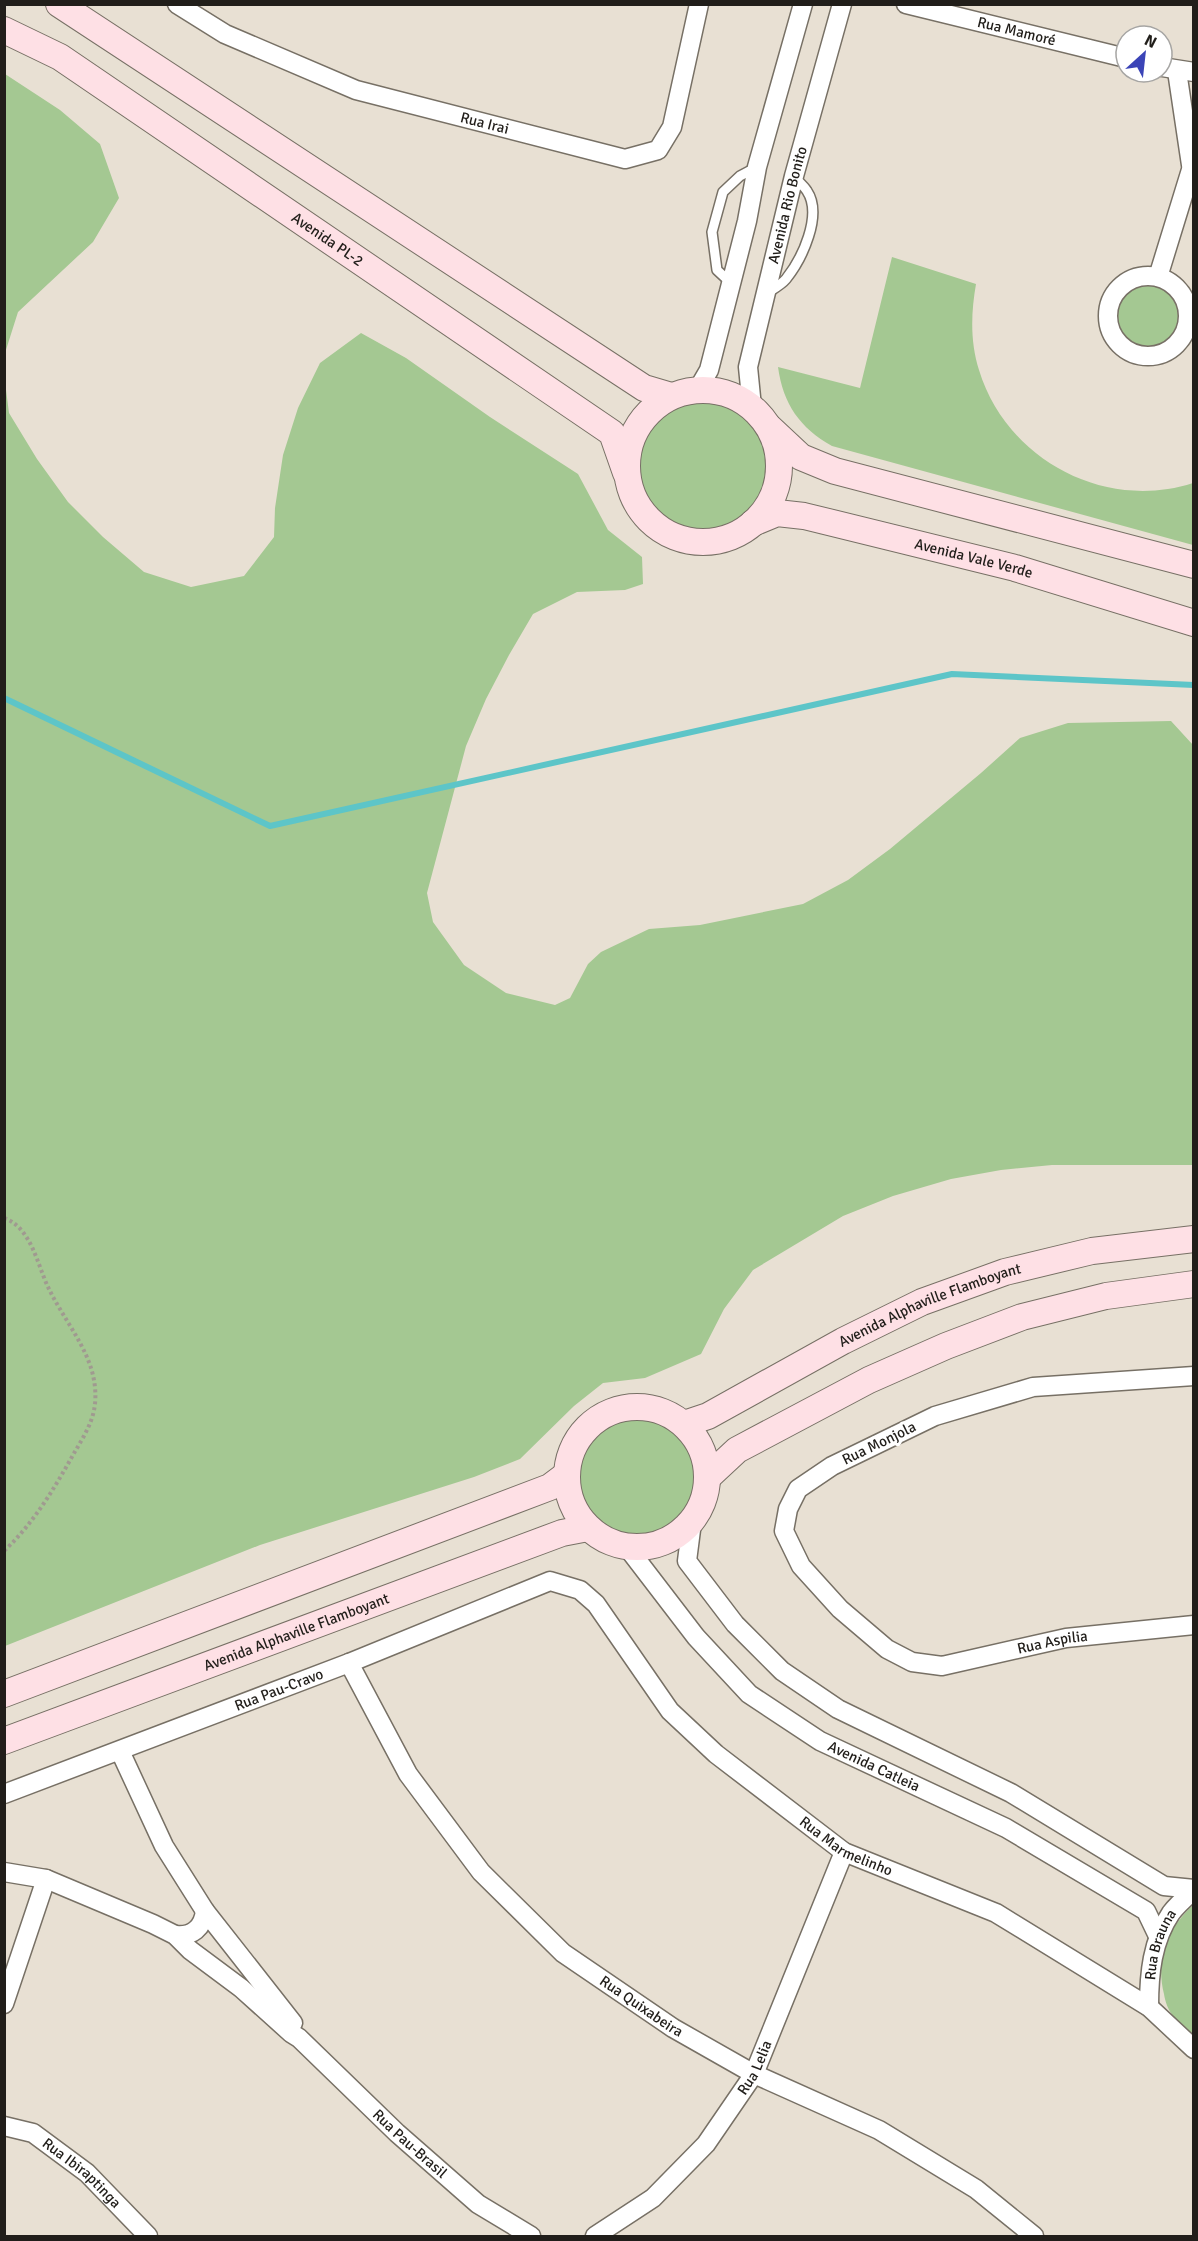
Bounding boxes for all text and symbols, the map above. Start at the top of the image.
street label: Rua Mamoré [976,13,1058,49]
north arrow [1114,24,1174,84]
text: N [1141,30,1160,53]
street label: Rua Irai [459,108,511,138]
street label: Avenida Rio Bonito [764,144,811,265]
street label: Avenida PL-2 [288,209,367,270]
street label: Avenida Vale Verde [913,535,1035,582]
street label: Avenida Alphaville Flamboyant [835,1259,1023,1351]
street label: Rua Monjola [839,1417,919,1469]
street label: Avenida Alphaville Flamboyant [201,1589,392,1675]
street label: Rua Aspilia [1015,1627,1089,1658]
street label: Rua Pau-Cravo [232,1665,326,1715]
street label: Avenida Catleia [825,1737,923,1795]
street label: Rua Marmelinho [796,1812,895,1880]
street label: Rua Brauna [1141,1906,1180,1981]
street label: Rua Quixabeira [596,1972,686,2041]
street label: Rua Lelia [733,2038,776,2098]
street label: Rua Pau-Brasil [369,2105,451,2182]
street label: Rua Ibiraptinga [39,2134,125,2212]

